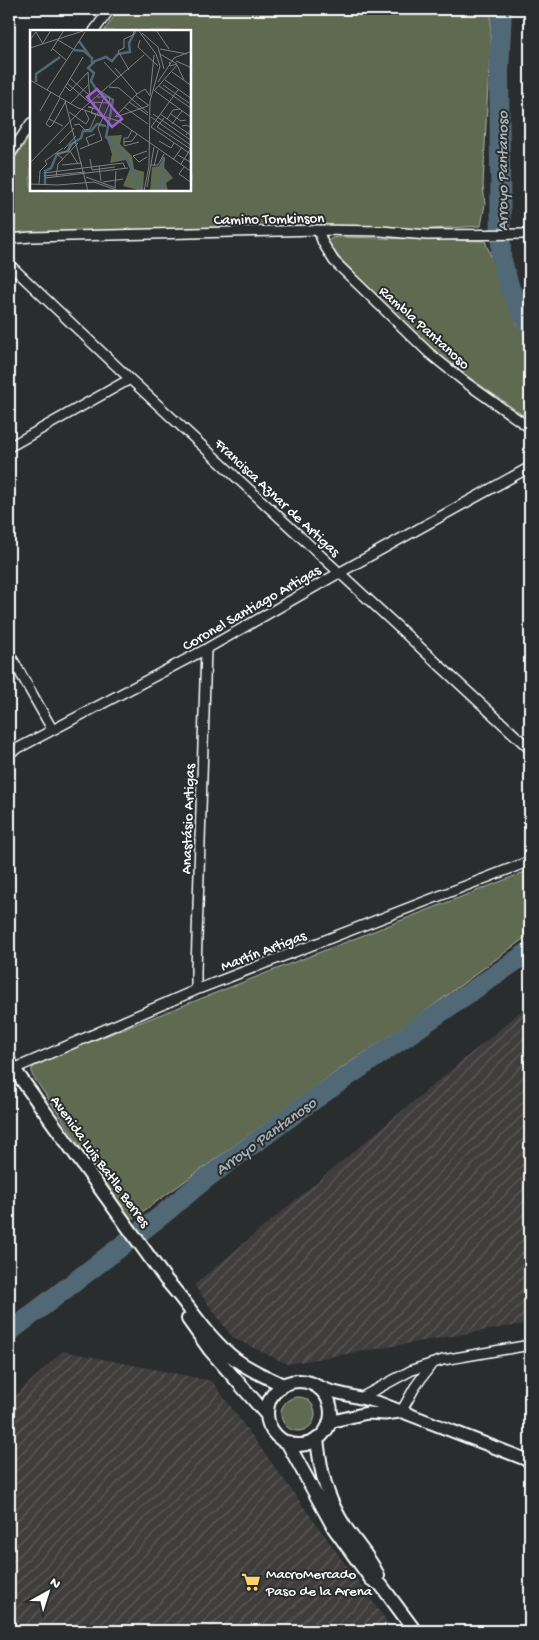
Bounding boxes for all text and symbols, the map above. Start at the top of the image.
inset map [30,30,191,191]
water label: Arroyo Pantanoso [495,110,514,231]
street label: Camino Tomkinson [214,210,324,230]
street label: Rambla Pantanoso [374,283,473,374]
street label: Francisca Aznar de Artigas [209,435,343,562]
street label: Coronel Santiago Artigas [180,562,325,656]
street label: Anastásio Artigas [178,763,200,875]
street label: Martín Artigas [218,927,309,976]
street label: Avenida Luis Batlle Berres [46,1093,153,1232]
water label: Arroyo Pantanoso [213,1095,322,1181]
place label: MacroMercado Paso de la Arena [265,1566,373,1601]
north arrow [22,1568,72,1618]
supermarket icon: MacroMercado Paso de la Arena [240,1571,262,1593]
text: N [46,1574,64,1593]

